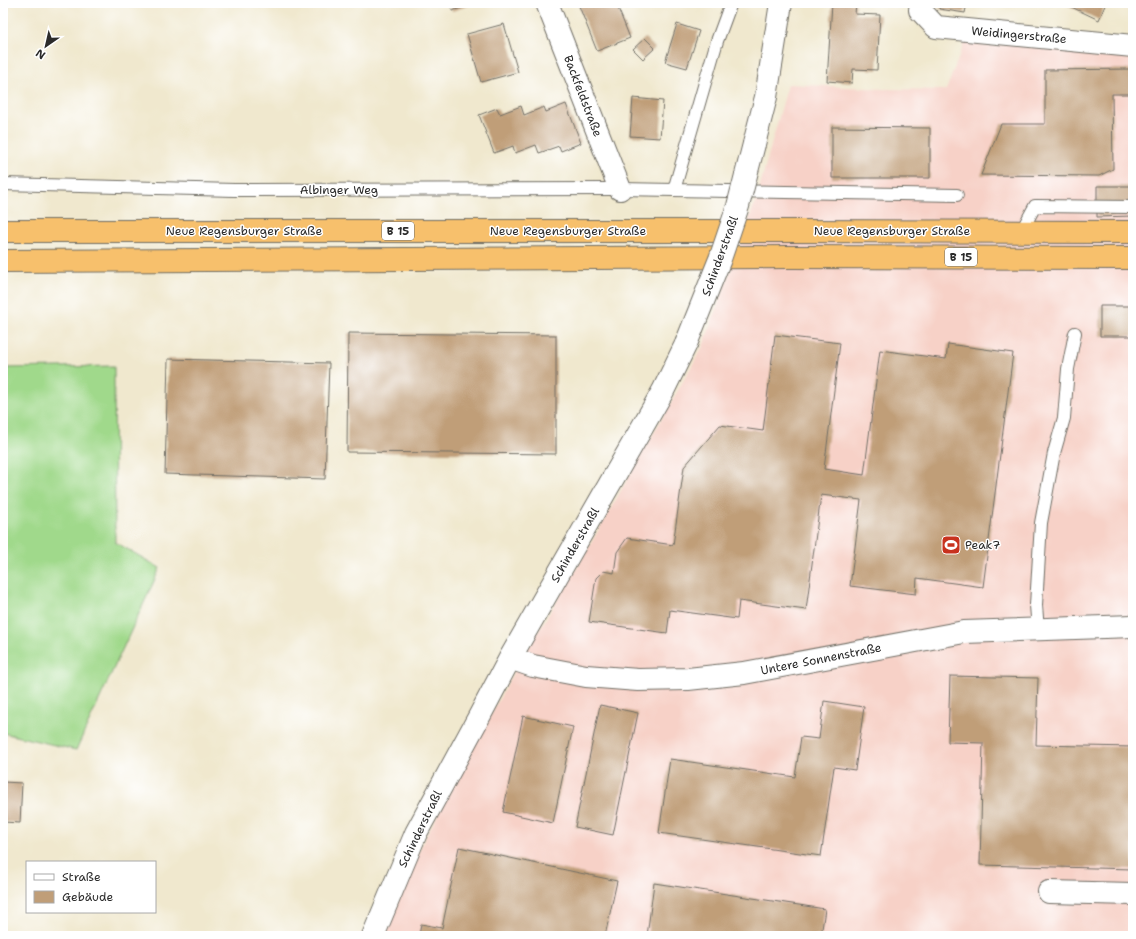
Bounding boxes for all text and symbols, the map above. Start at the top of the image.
street label: Weidingerstraße [971,23,1068,47]
north arrow [26,26,66,66]
text: N [33,45,48,63]
street label: Backfeldstraße [560,53,606,139]
street label: Albinger Weg [300,182,378,198]
street label: Schinderstraßl [698,213,742,298]
road number: B 15 [382,222,414,240]
street label: Neue Regensburger Straße [166,223,322,239]
street label: Neue Regensburger Straße [490,223,646,239]
street label: Neue Regensburger Straße [814,223,970,239]
road number: B 15 [945,248,977,266]
street label: Schinderstraßl [547,504,603,585]
sports icon: Peak7 [940,534,962,556]
place label: Peak7 [965,537,1000,553]
street label: Untere Sonnenstraße [759,639,883,679]
street label: Schinderstraßl [394,787,446,870]
legend [26,861,156,913]
text: Straße [62,869,101,885]
text: Gebäude [62,889,113,905]

